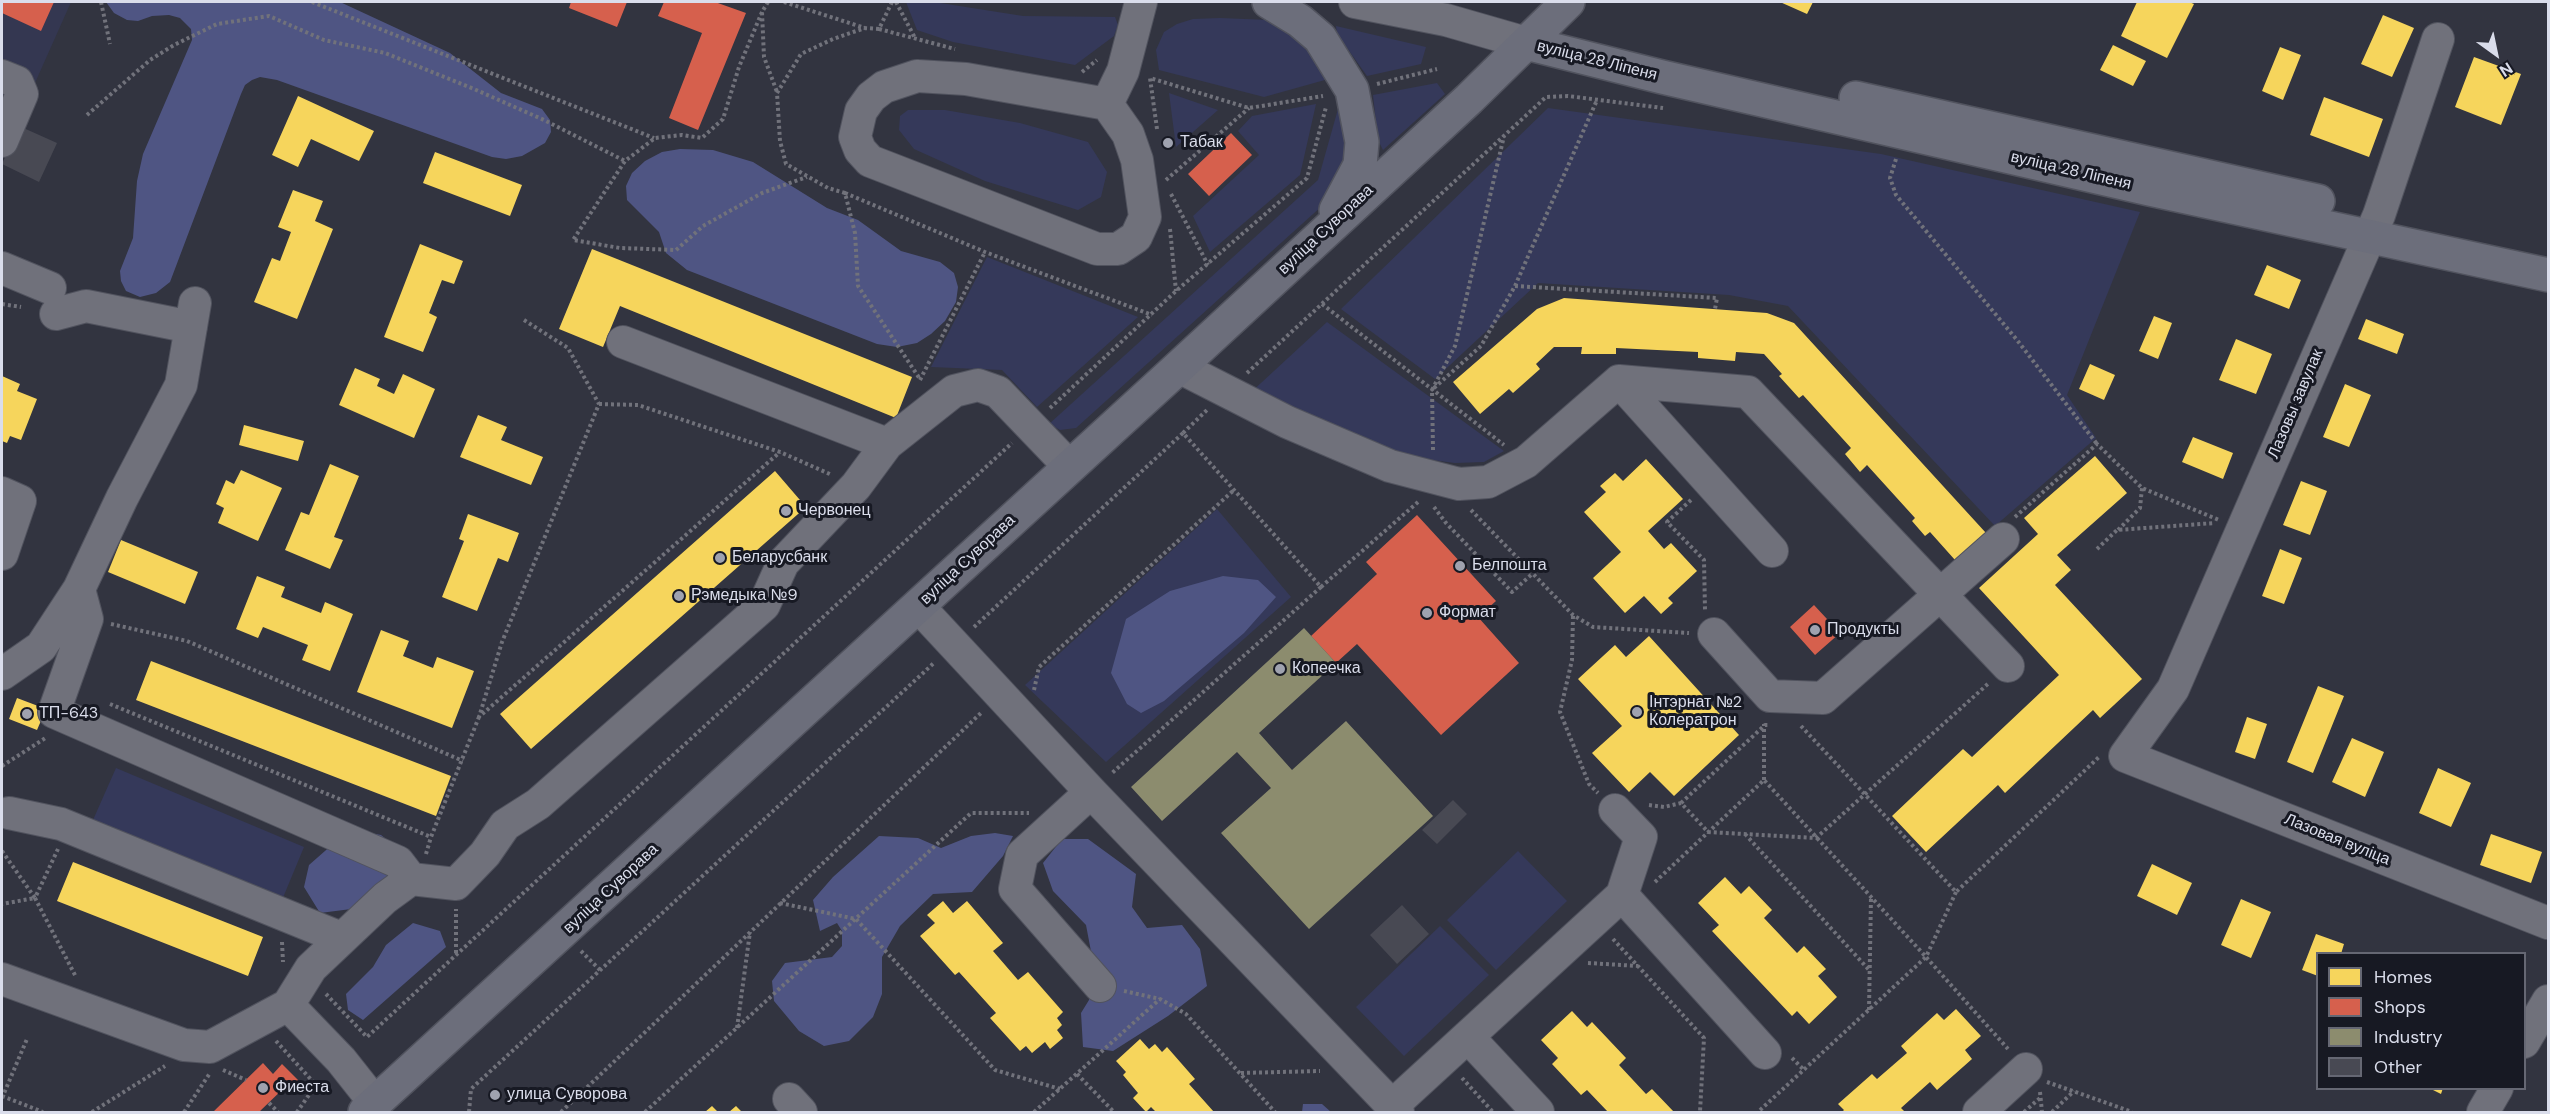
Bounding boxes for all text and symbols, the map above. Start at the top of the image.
north arrow [2466,24,2526,84]
street label: вуліца 28 Ліпеня [1535,37,1659,85]
text: N [2495,58,2517,81]
place label: Табак [1180,133,1223,153]
marker: Табак [1161,136,1175,150]
street label: вуліца 28 Ліпеня [2009,148,2133,194]
street label: вуліца Суворава [1275,181,1377,279]
street label: Лазовы завулак [2264,346,2328,462]
place label: Червонец [798,501,871,521]
marker: Червонец [779,504,793,518]
street label: вуліца Суворава [917,511,1019,609]
place label: Беларусбанк [732,548,827,568]
marker: Беларусбанк [713,551,727,565]
place label: Белпошта [1472,556,1547,576]
marker: Белпошта [1453,559,1467,573]
place label: Рэмедыка №9 [691,586,798,606]
marker: Рэмедыка №9 [672,589,686,603]
place label: Формат [1439,603,1496,623]
marker: Формат [1420,606,1434,620]
place label: Продукты [1827,620,1899,640]
marker: Продукты [1808,623,1822,637]
place label: Копеечка [1292,659,1361,679]
marker: Копеечка [1273,662,1287,676]
place label: Інтэрнат №2 Колератрон [1649,693,1742,731]
place label: ТП-643 [39,704,98,724]
marker: Інтэрнат №2 Колератрон [1630,705,1644,719]
marker: ТП-643 [20,707,34,721]
street label: Лазовая вуліца [2281,810,2393,870]
street label: вуліца Суворава [560,840,662,938]
legend [2316,952,2526,1090]
text: Homes [2374,965,2432,989]
text: Shops [2374,995,2426,1019]
text: Industry [2374,1025,2443,1049]
text: Other [2374,1055,2422,1079]
place label: Фиеста [275,1078,329,1098]
marker: Фиеста [256,1081,270,1095]
place label: улица Суворова [507,1085,627,1105]
marker: улица Суворова [488,1088,502,1102]

